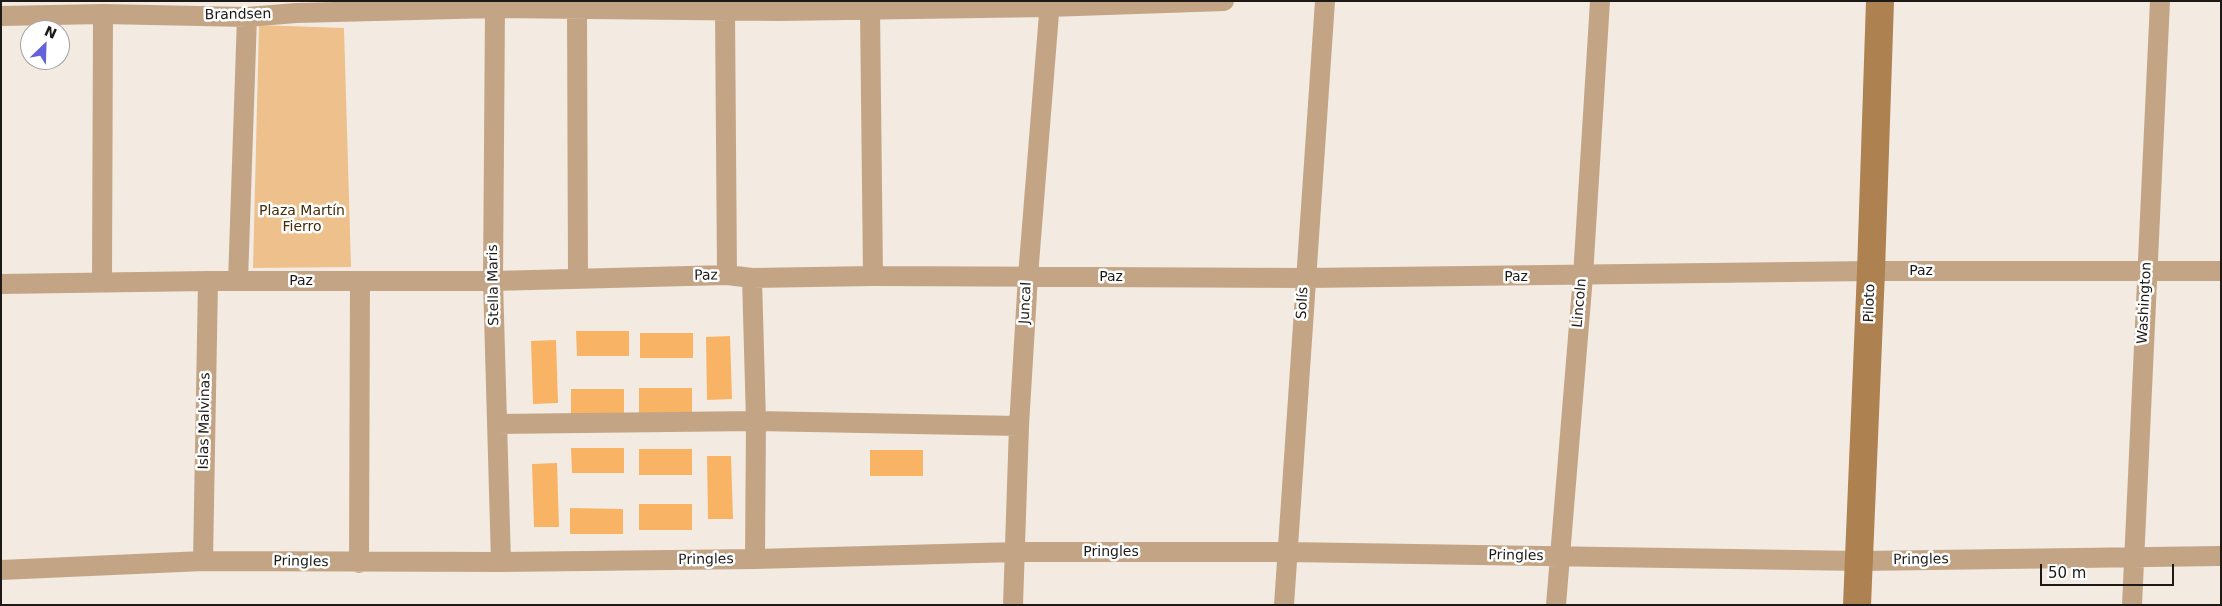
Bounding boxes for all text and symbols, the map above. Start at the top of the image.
street label: Brandsen [205,6,271,24]
north arrow [20,20,70,70]
text: N [42,23,59,42]
park label: Plaza Martín Fierro [259,203,345,236]
street label: Stella Maris [485,244,503,326]
street label: Washington [2134,261,2156,345]
street label: Paz [1909,263,1933,279]
street label: Paz [694,267,718,285]
street label: Paz [1099,269,1123,285]
street label: Paz [1504,269,1528,285]
street label: Paz [289,273,313,289]
street label: Lincoln [1569,278,1591,328]
street label: Juncal [1017,282,1035,324]
street label: Piloto [1861,283,1879,323]
street label: Solís [1294,286,1312,320]
street label: Islas Malvinas [196,372,214,470]
street label: Pringles [1083,544,1139,560]
street label: Pringles [1488,547,1544,565]
street label: Pringles [678,551,734,569]
street label: Pringles [1893,551,1949,569]
street label: Pringles [273,553,329,571]
scale bar [2042,554,2176,586]
text: 50 m [2048,564,2086,582]

